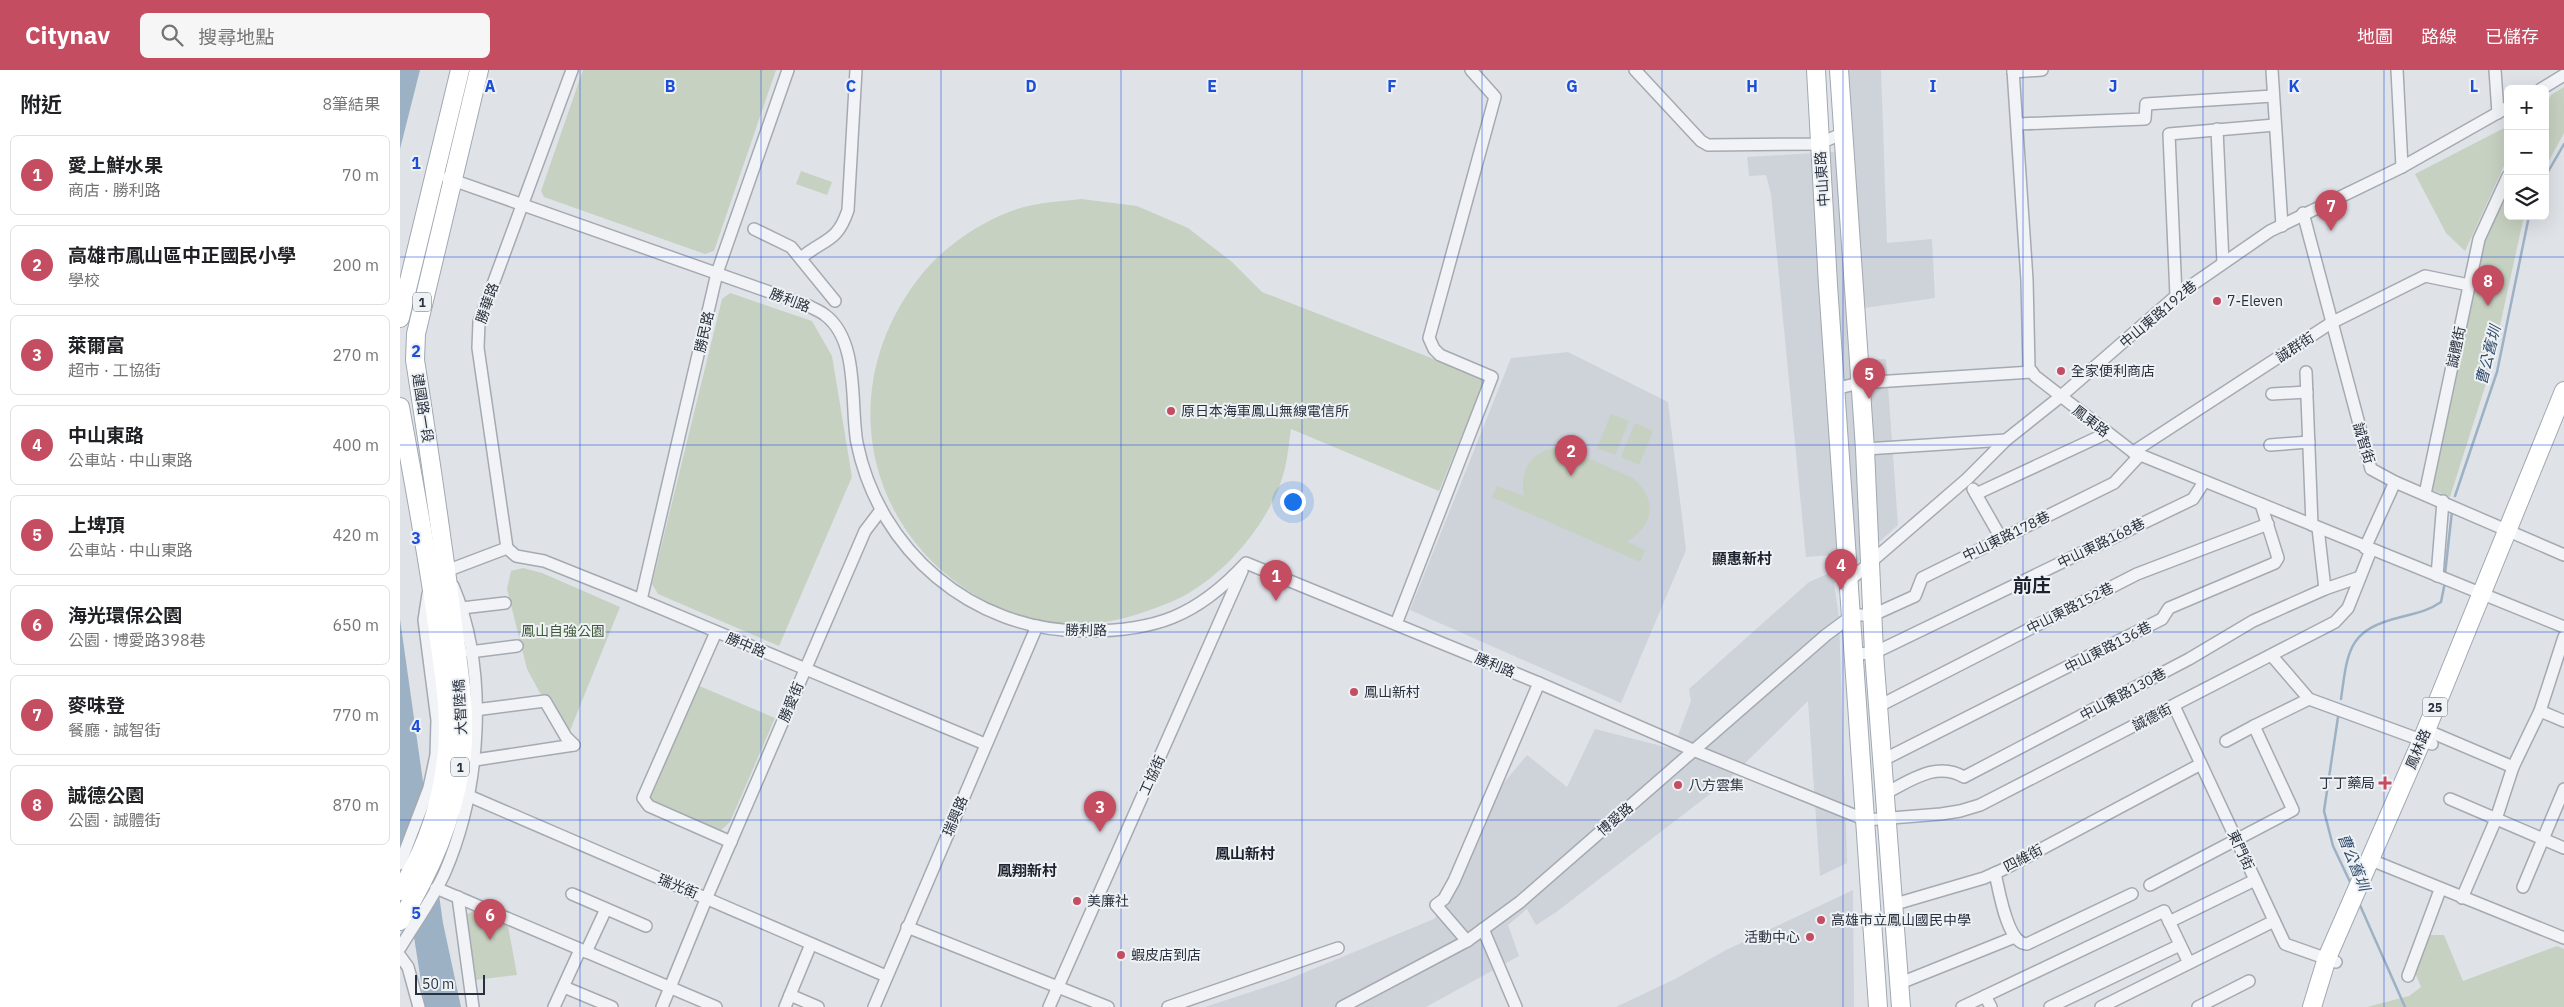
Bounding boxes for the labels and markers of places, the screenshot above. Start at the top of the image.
pin: 7 [2315,190,2347,231]
pin: 8 [2472,265,2504,306]
place label: 7-Eleven [2227,292,2283,310]
marker: 7-Eleven [2211,295,2223,307]
pin: 5 [1853,358,1885,399]
place label: 全家便利商店 [2071,362,2155,380]
marker: 全家便利商店 [2055,365,2067,377]
place label: 原日本海軍鳳山無線電信所 [1181,402,1349,420]
marker: 原日本海軍鳳山無線電信所 [1165,405,1177,417]
pin: 2 [1555,435,1587,476]
pin: 4 [1825,549,1857,590]
pin: 1 [1260,560,1292,601]
place label: 鳳山新村 [1364,683,1420,701]
marker: 鳳山新村 [1348,686,1360,698]
place label: 丁丁藥局 [2319,774,2375,792]
place label: 八方雲集 [1688,776,1744,794]
marker: 丁丁藥局 [2379,777,2391,789]
marker: 八方雲集 [1672,779,1684,791]
pin: 3 [1084,791,1116,832]
place label: 美廉社 [1087,892,1129,910]
marker: 美廉社 [1071,895,1083,907]
pin: 6 [474,899,506,940]
place label: 高雄市立鳳山國民中學 [1831,911,1971,929]
marker: 高雄市立鳳山國民中學 [1815,914,1827,926]
place label: 活動中心 [1744,928,1800,946]
marker: 活動中心 [1804,931,1816,943]
place label: 蝦皮店到店 [1131,946,1201,964]
marker: 蝦皮店到店 [1115,949,1127,961]

